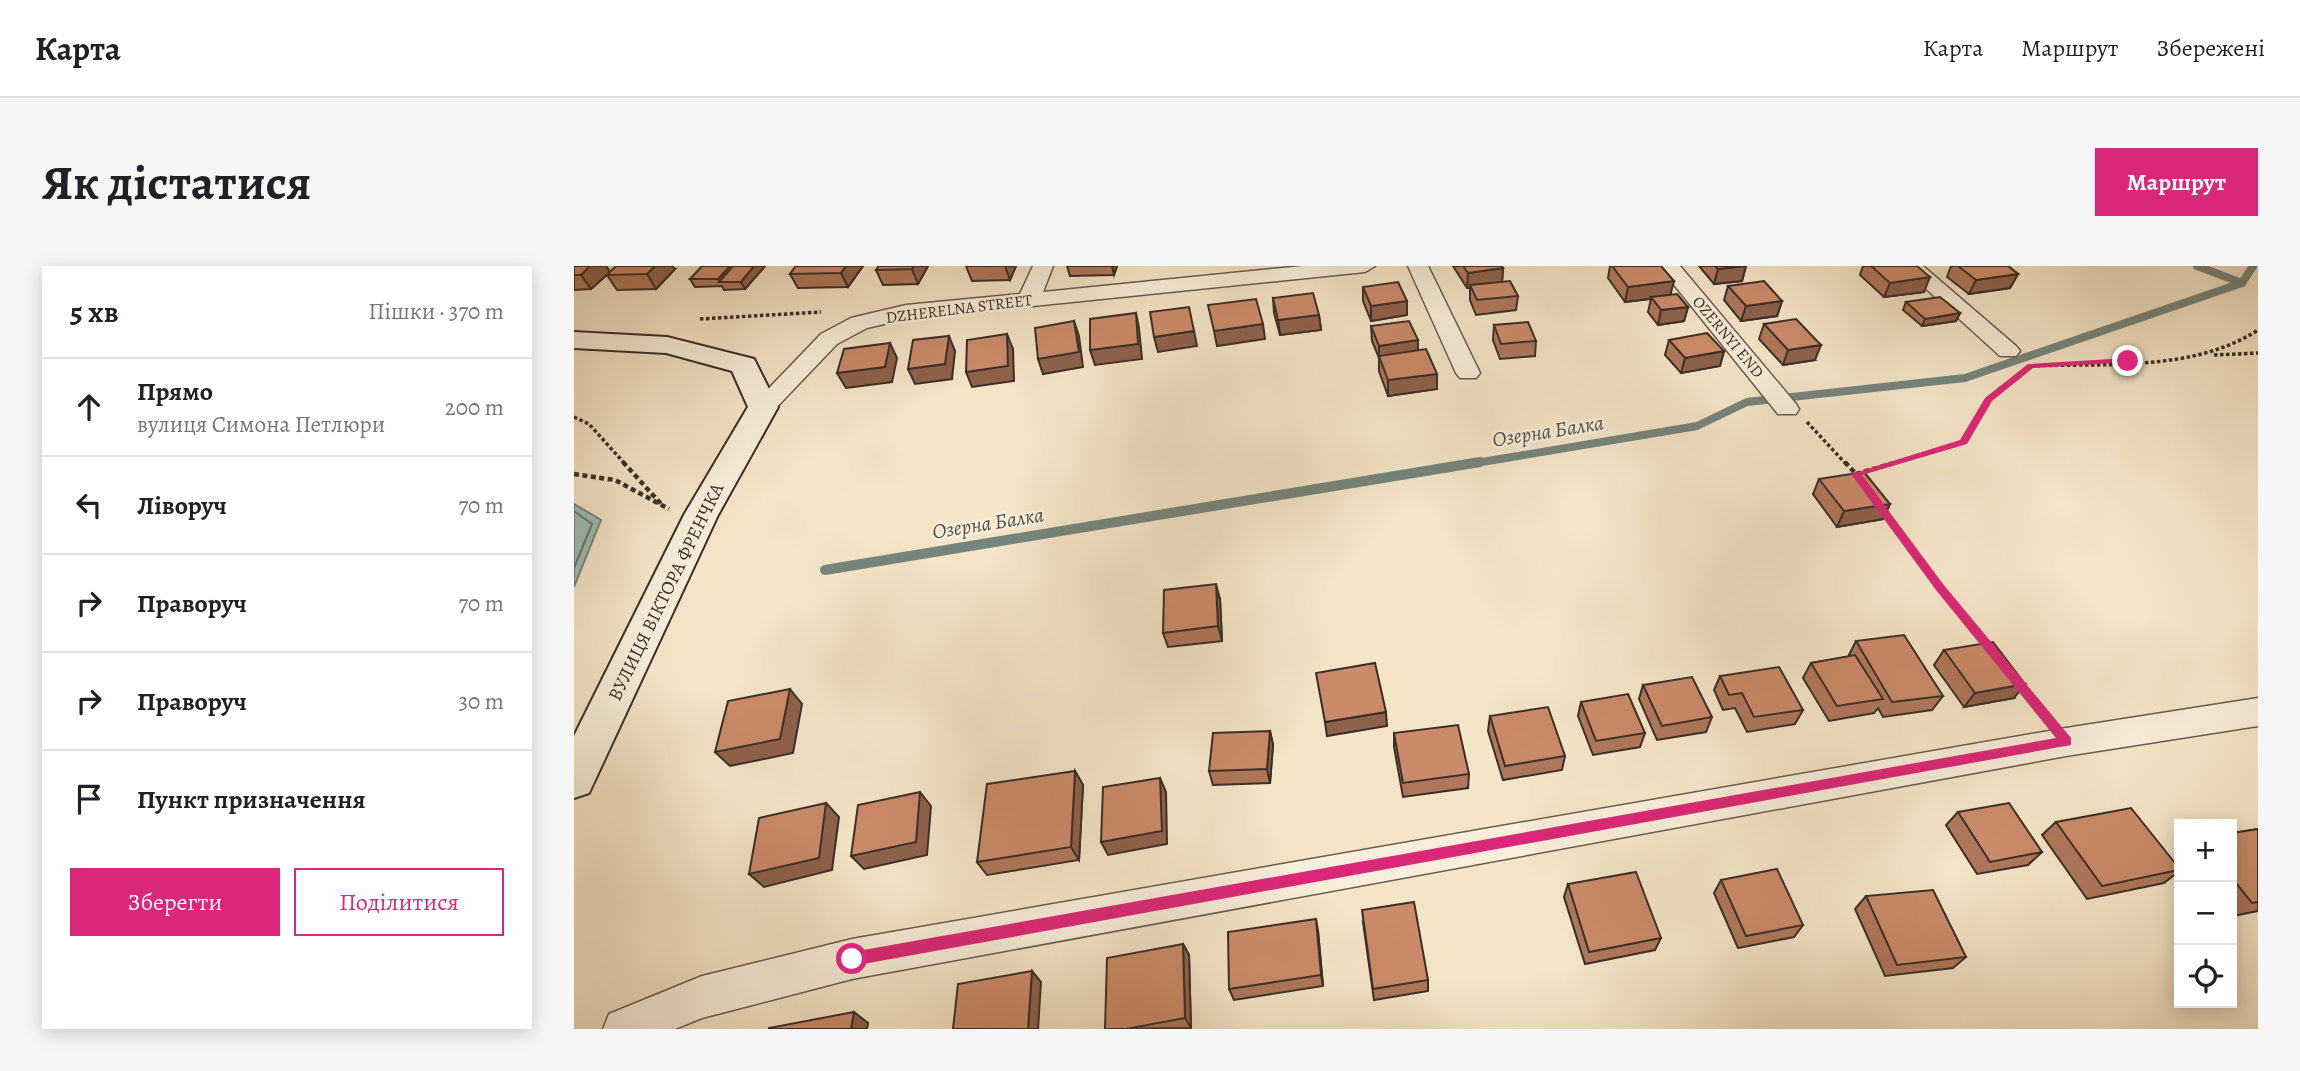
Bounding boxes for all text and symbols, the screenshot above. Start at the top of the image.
text: Карта [35,26,121,71]
text: Карта [1923,32,1983,64]
text: Маршрут [2021,32,2118,64]
text: Збережені [2156,32,2265,64]
button: Маршрут [2095,148,2258,216]
text: Як дістатися [42,149,311,216]
street label: DZHERELNA STREET [885,289,1034,329]
street label: OZERNYI END [1687,291,1769,383]
text: 5 хв [70,292,119,332]
text: Пішки · 370 m [368,296,504,327]
route end [2112,345,2143,376]
text: Прямо [137,374,213,409]
icon: ahead [70,388,108,426]
text: 200 m [445,392,504,423]
water label: Озерна Балка [1490,408,1606,454]
text: вулиця Симона Петлюри [137,409,385,440]
street label: ВУЛИЦЯ ВІКТОРА ФРЕНЧКА [602,478,731,705]
icon: left [70,486,108,524]
text: Ліворуч [137,488,227,523]
text: 70 m [458,490,504,521]
water label: Озерна Балка [930,500,1046,546]
icon: right [70,584,108,622]
text: Праворуч [137,586,247,621]
text: 70 m [458,588,504,619]
icon: right [70,682,108,720]
text: Праворуч [137,684,247,719]
text: 30 m [458,686,504,717]
icon: arrive [70,780,108,818]
text: Пункт призначення [137,782,366,817]
map controls [2174,819,2237,1008]
button: + [2174,819,2237,882]
button: Зберегти [70,868,280,936]
button: Поділитися [294,868,504,936]
button: − [2174,882,2237,945]
route start [836,943,867,974]
button: locate [2174,945,2237,1008]

